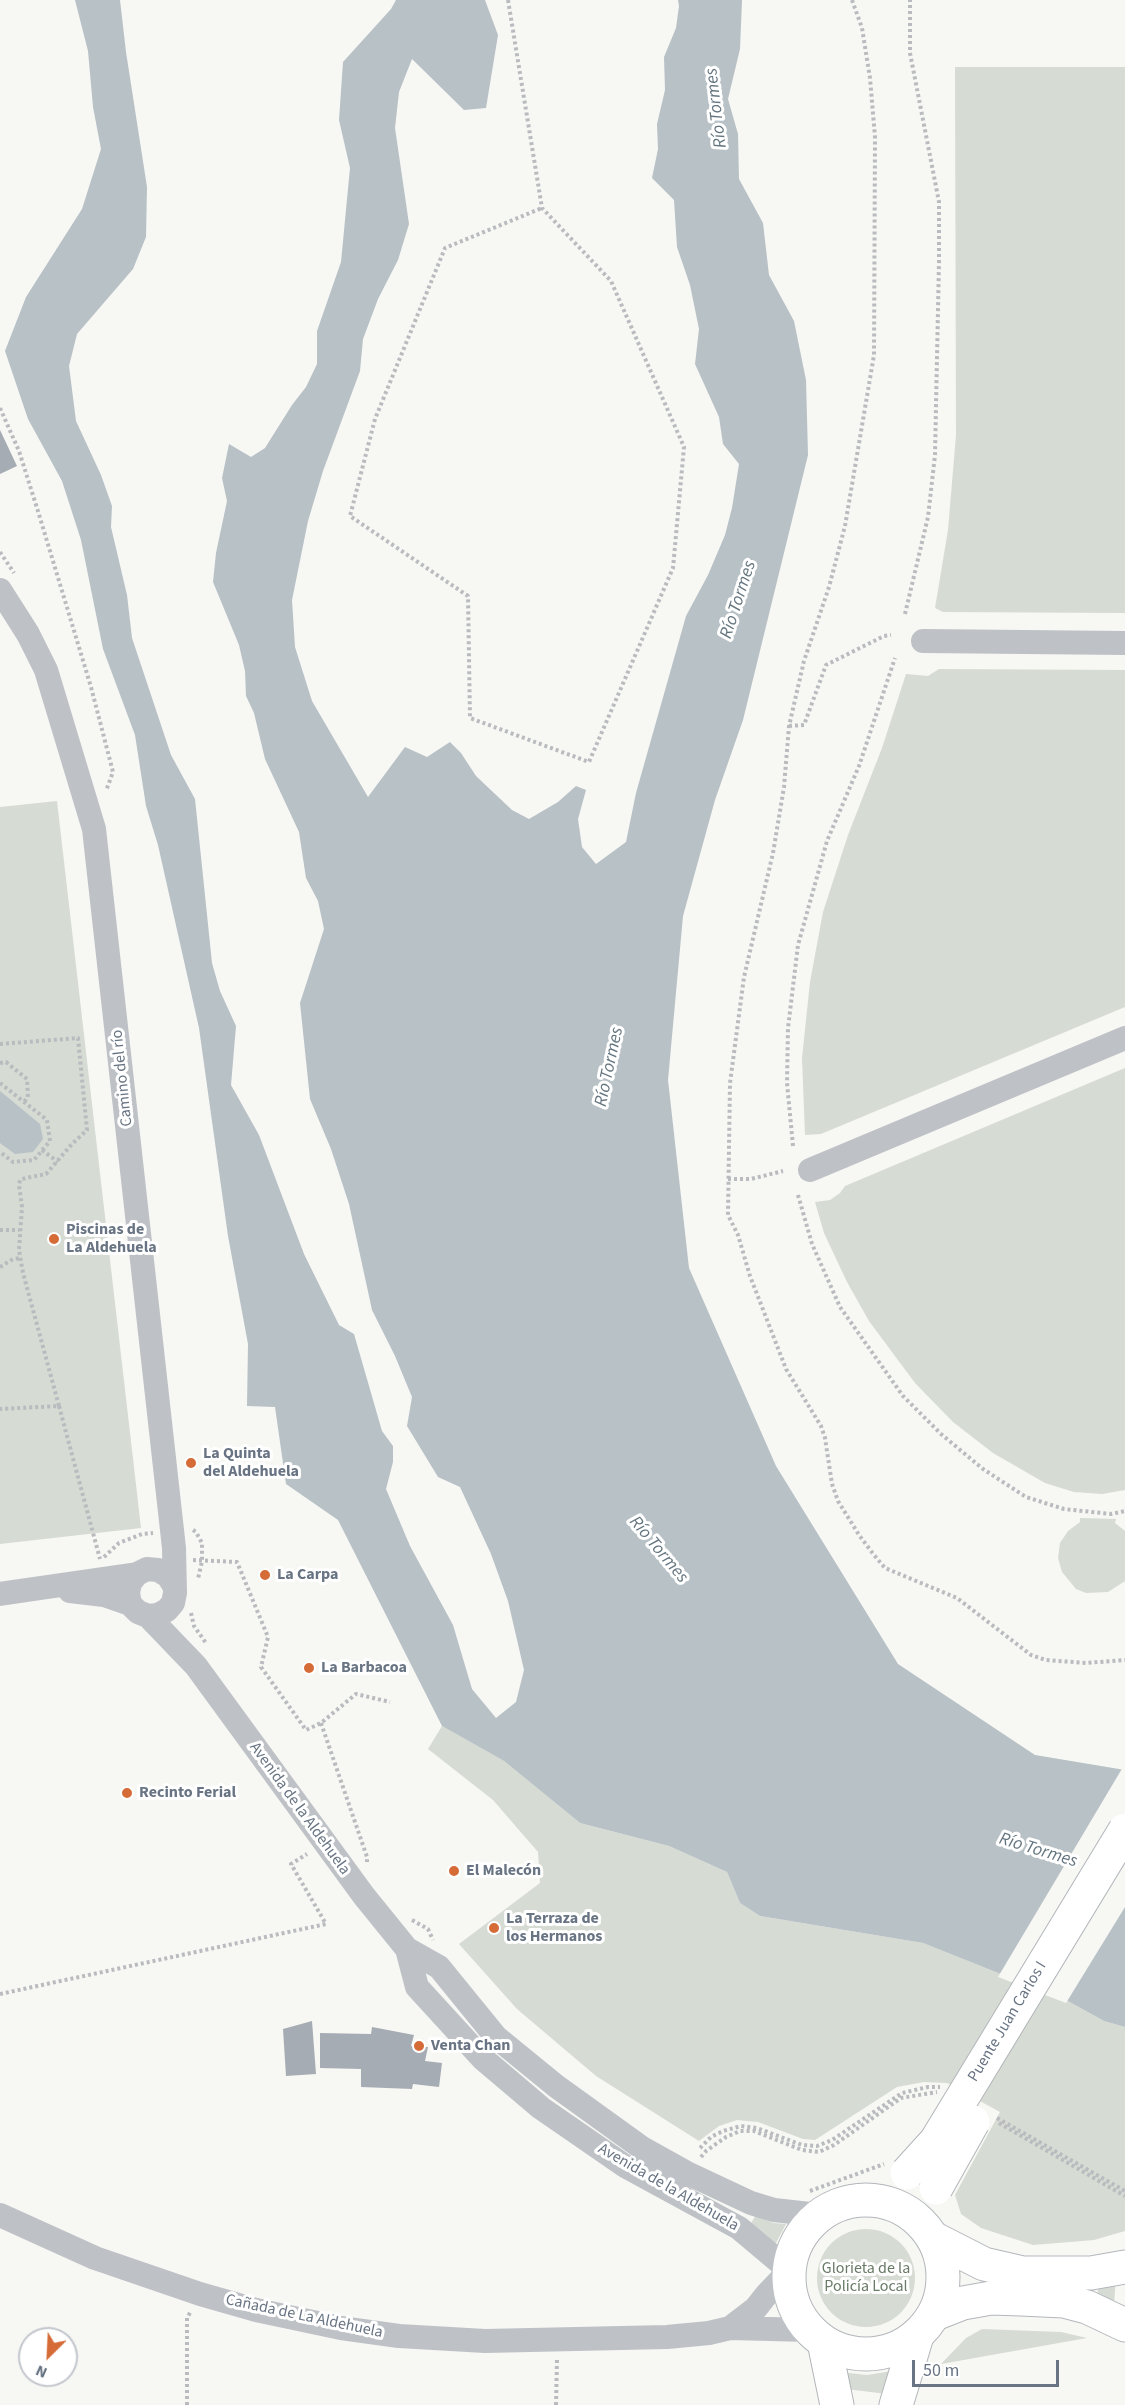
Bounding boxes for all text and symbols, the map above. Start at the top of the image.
water label: Río Tormes [701,67,733,149]
water label: Río Tormes [716,558,762,642]
water label: Río Tormes [591,1025,629,1109]
street label: Camino del río [108,1029,138,1127]
place label: Piscinas de La Aldehuela [66,1220,157,1258]
marker: Piscinas de La Aldehuela [47,1232,61,1246]
place label: La Quinta del Aldehuela [203,1444,299,1482]
marker: La Quinta del Aldehuela [184,1456,198,1470]
water label: Río Tormes [624,1512,692,1588]
place label: La Carpa [277,1565,338,1585]
marker: La Carpa [258,1568,272,1582]
place label: La Barbacoa [321,1658,407,1678]
marker: La Barbacoa [302,1661,316,1675]
street label: Avenida de la Aldehuela [244,1739,354,1879]
place label: Recinto Ferial [139,1783,236,1803]
marker: Recinto Ferial [120,1786,134,1800]
water label: Río Tormes [996,1829,1080,1873]
place label: El Malecón [466,1861,541,1881]
marker: El Malecón [447,1864,461,1878]
place label: La Terraza de los Hermanos [506,1909,602,1947]
marker: La Terraza de los Hermanos [487,1921,501,1935]
street label: Puente Juan Carlos I [965,1958,1051,2086]
place label: Venta Chan [431,2036,511,2056]
marker: Venta Chan [412,2039,426,2053]
street label: Avenida de la Aldehuela [594,2140,742,2236]
park label: Glorieta de la Policía Local [822,2259,910,2297]
street label: Cañada de La Aldehuela [224,2291,384,2343]
north arrow [18,2327,78,2387]
scale bar [915,2348,1062,2386]
text: 50 m [923,2358,959,2383]
text: N [32,2359,51,2384]

